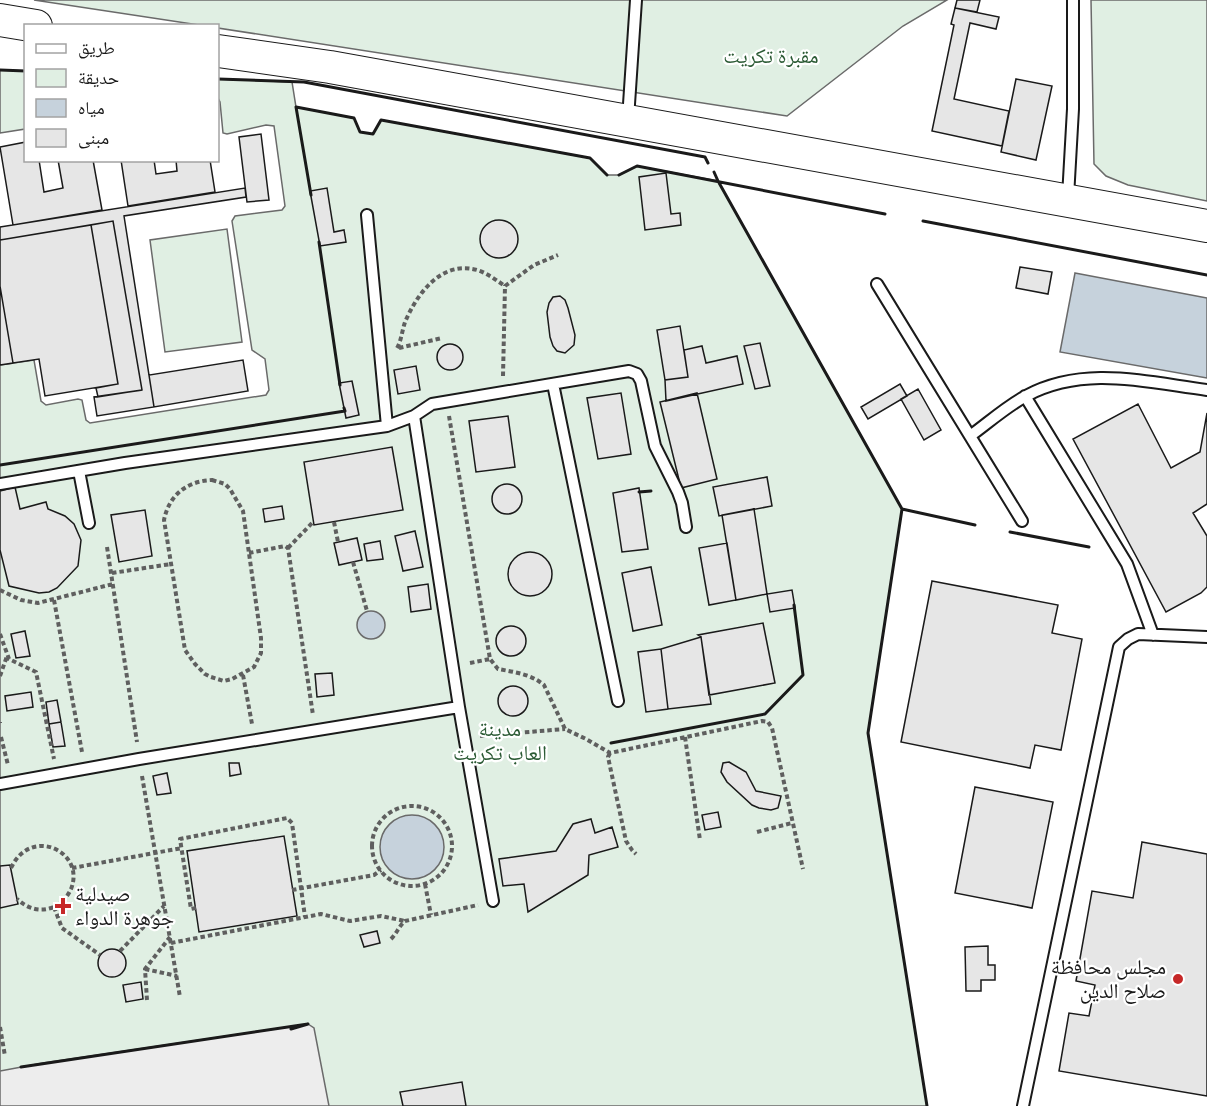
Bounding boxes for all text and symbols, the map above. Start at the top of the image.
legend [24,24,219,162]
text: طريق [78,37,115,59]
park label: مقبرة تكريت [723,43,819,68]
text: حديقة [78,67,119,89]
text: مياه [78,97,105,119]
text: مبنى [78,127,109,149]
park label: مدينة العاب تكريت [453,716,547,765]
place label: صيدلية جوهرة الدواء [75,881,174,930]
marker: صيدلية جوهرة الدواء [56,899,70,913]
place label: مجلس محافظة صلاح الدين [1051,954,1166,1004]
marker: مجلس محافظة صلاح الدين [1171,972,1185,986]

